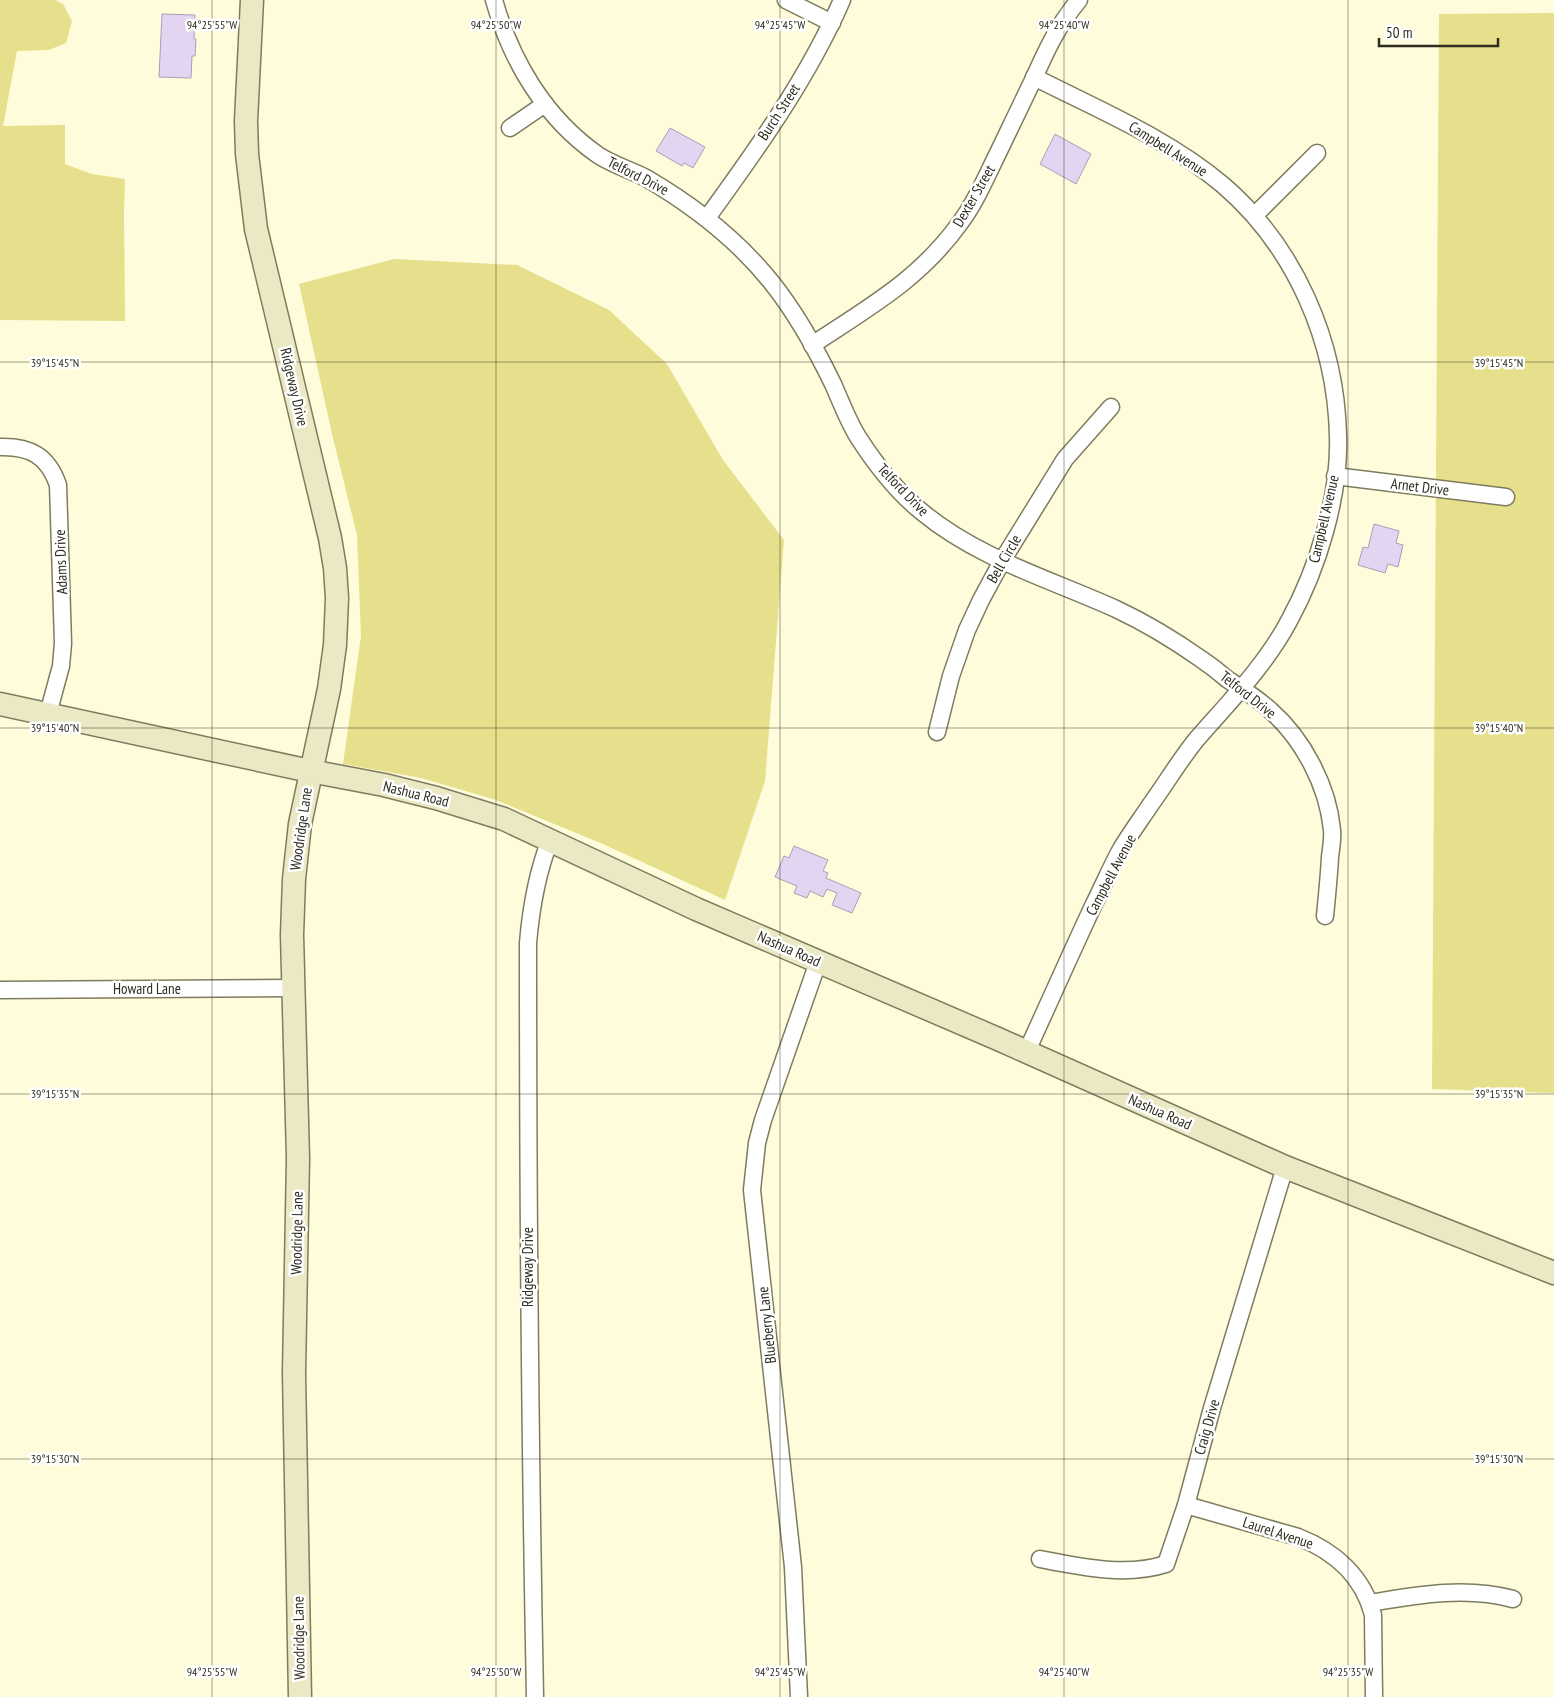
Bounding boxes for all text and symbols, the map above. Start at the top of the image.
scale bar [1379,15,1498,47]
text: 94°25'55"W [187,17,237,32]
text: 94°25'50"W [471,17,521,32]
text: 94°25'45"W [755,17,805,32]
text: 94°25'40"W [1039,17,1089,32]
text: 50 m [1386,23,1412,42]
street label: Burch Street [753,80,804,144]
street label: Campbell Avenue [1125,117,1211,180]
street label: Telford Drive [604,152,672,199]
street label: Dexter Street [948,161,999,230]
street label: Ridgeway Drive [276,346,313,428]
text: 39°15'45"N [31,355,79,370]
text: 39°15'45"N [1475,355,1523,370]
street label: Telford Drive [874,459,933,520]
street label: Campbell Avenue [1304,473,1343,565]
street label: Arnet Drive [1390,474,1450,500]
street label: Adams Drive [50,529,71,595]
street label: Bell Circle [982,531,1025,586]
street label: Telford Drive [1216,667,1280,722]
text: 39°15'40"N [31,720,79,735]
text: 39°15'40"N [1475,720,1523,735]
street label: Nashua Road [381,776,451,811]
street label: Woodridge Lane [285,786,316,872]
street label: Campbell Avenue [1081,831,1140,919]
street label: Nashua Road [755,926,824,971]
street label: Howard Lane [113,979,181,998]
text: 39°15'35"N [31,1086,79,1101]
text: 39°15'35"N [1475,1086,1523,1101]
street label: Nashua Road [1126,1089,1195,1134]
street label: Woodridge Lane [286,1191,307,1275]
street label: Ridgeway Drive [518,1227,537,1307]
street label: Blueberry Lane [753,1286,780,1365]
street label: Craig Drive [1190,1397,1224,1457]
text: 39°15'30"N [31,1451,79,1466]
text: 39°15'30"N [1475,1451,1523,1466]
street label: Laurel Avenue [1240,1512,1316,1553]
street label: Woodridge Lane [288,1596,309,1680]
text: 94°25'55"W [187,1664,237,1679]
text: 94°25'50"W [471,1664,521,1679]
text: 94°25'45"W [755,1664,805,1679]
text: 94°25'40"W [1039,1664,1089,1679]
text: 94°25'35"W [1323,1664,1373,1679]

